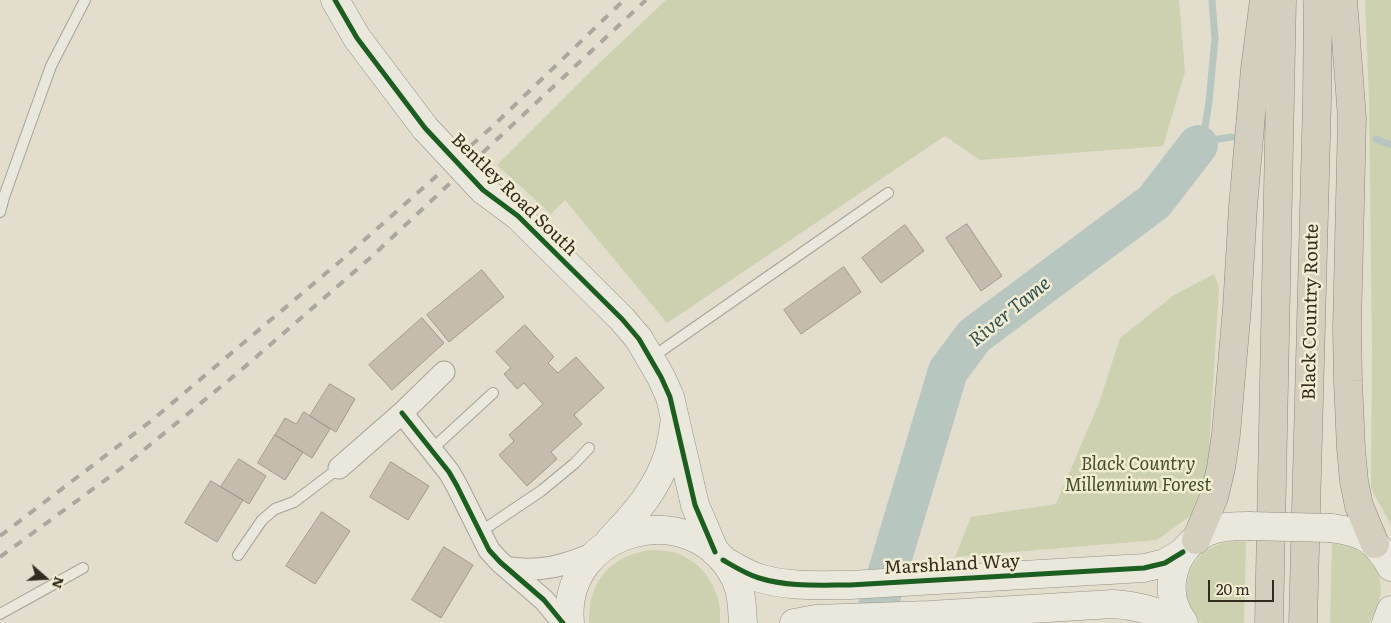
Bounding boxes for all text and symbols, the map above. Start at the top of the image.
street label: Bentley Road South [446,129,582,261]
street label: Black Country Route [1299,224,1323,400]
water label: River Tame [965,272,1055,352]
park label: Black Country Millennium Forest [1064,454,1212,496]
street label: Marshland Way [883,551,1021,579]
north arrow [20,553,70,603]
scale bar [1211,570,1277,602]
text: N [48,574,71,592]
text: 20 m [1216,577,1250,600]

